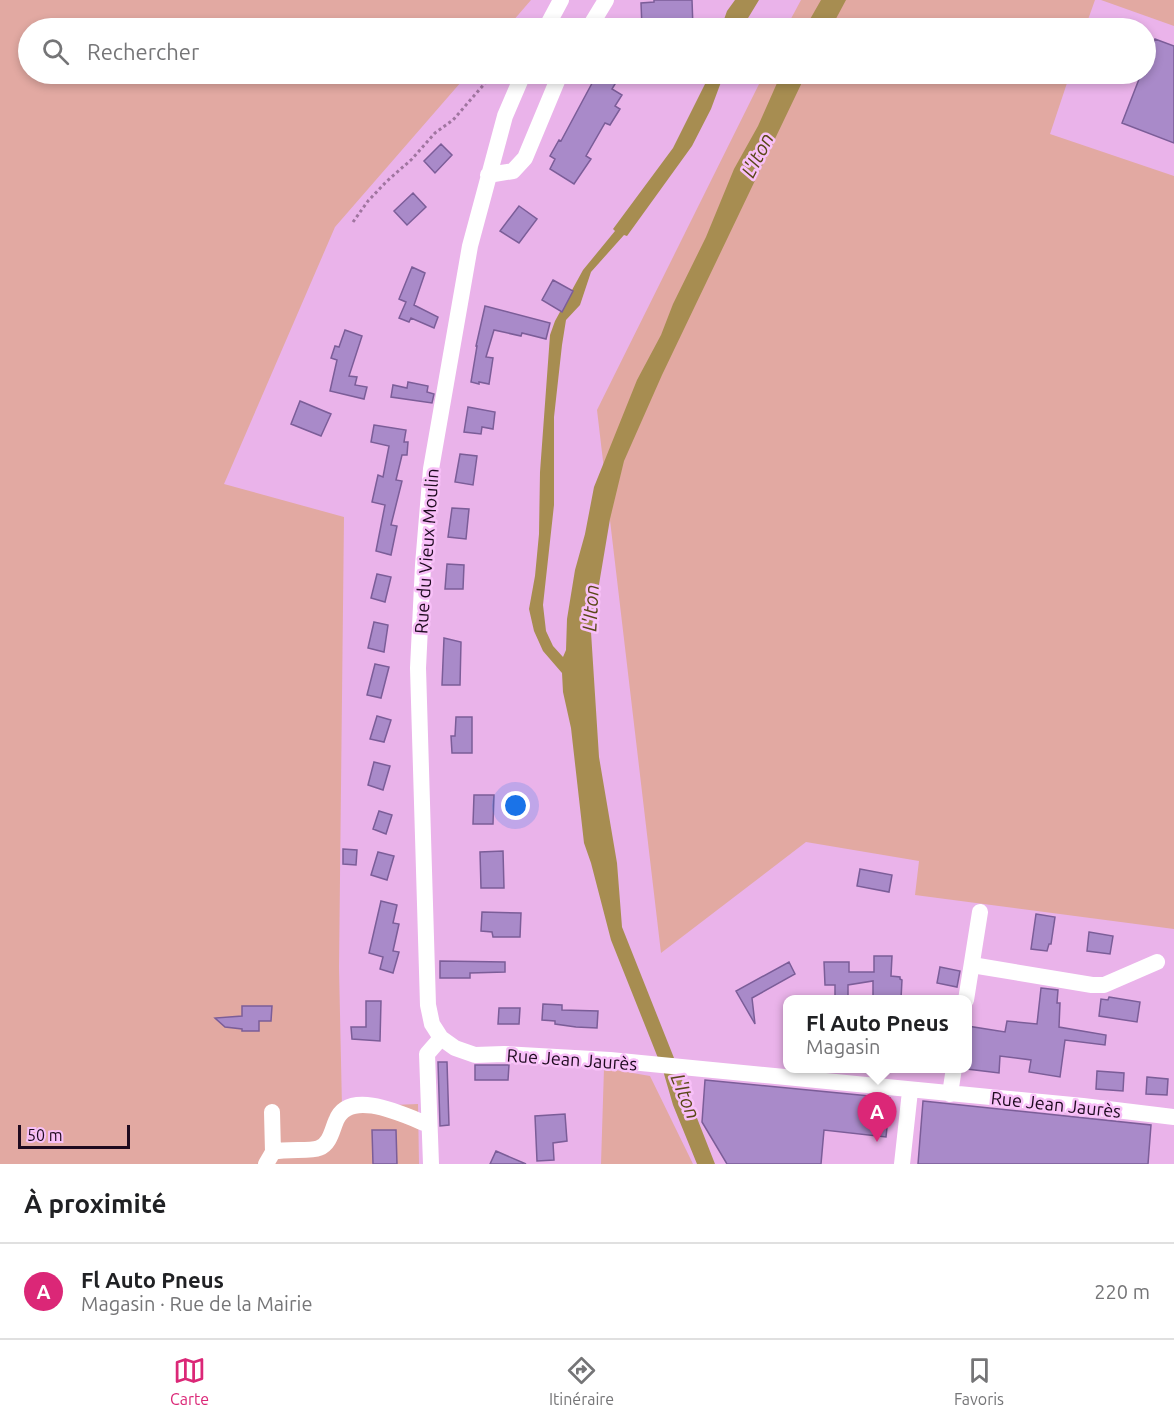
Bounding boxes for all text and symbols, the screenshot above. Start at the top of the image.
search box [18,18,1156,84]
icon: search [39,35,72,68]
text: Rechercher [87,39,199,64]
water label: L'Iton [736,129,778,181]
street label: Rue du Vieux Moulin [410,467,442,635]
water label: L'Iton [577,584,603,632]
your location [501,791,530,820]
popup [783,995,972,1073]
text: Fl Auto Pneus [806,1010,949,1035]
text: Magasin [806,1035,880,1058]
street label: Rue Jean Jaurès [506,1044,638,1074]
water label: L'Iton [667,1070,705,1122]
street label: Rue Jean Jaurès [990,1087,1122,1121]
pin: A [858,1092,896,1142]
scale bar [18,1122,130,1150]
text: 50 m [27,1126,63,1144]
text: À proximité [24,1189,166,1218]
text: Fl Auto Pneus [81,1267,224,1292]
text: A [36,1280,51,1303]
text: 220 m [1094,1280,1150,1303]
text: Magasin · Rue de la Mairie [81,1292,312,1315]
tab: Carte [170,1354,209,1408]
tab: Itinéraire [549,1354,614,1408]
tab: Favoris [954,1354,1004,1408]

